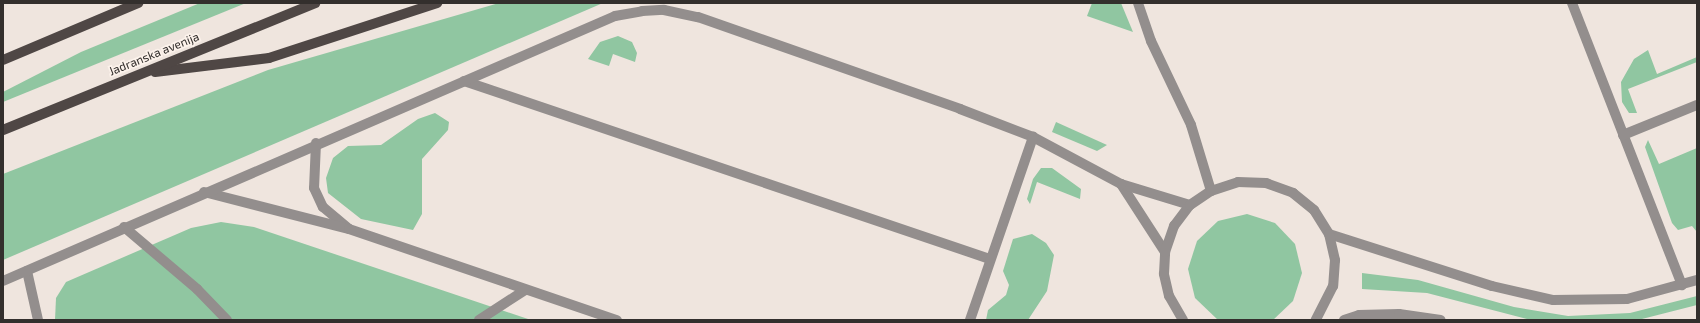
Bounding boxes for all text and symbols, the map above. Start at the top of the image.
street label: Jadranska avenija [107,29,201,79]

